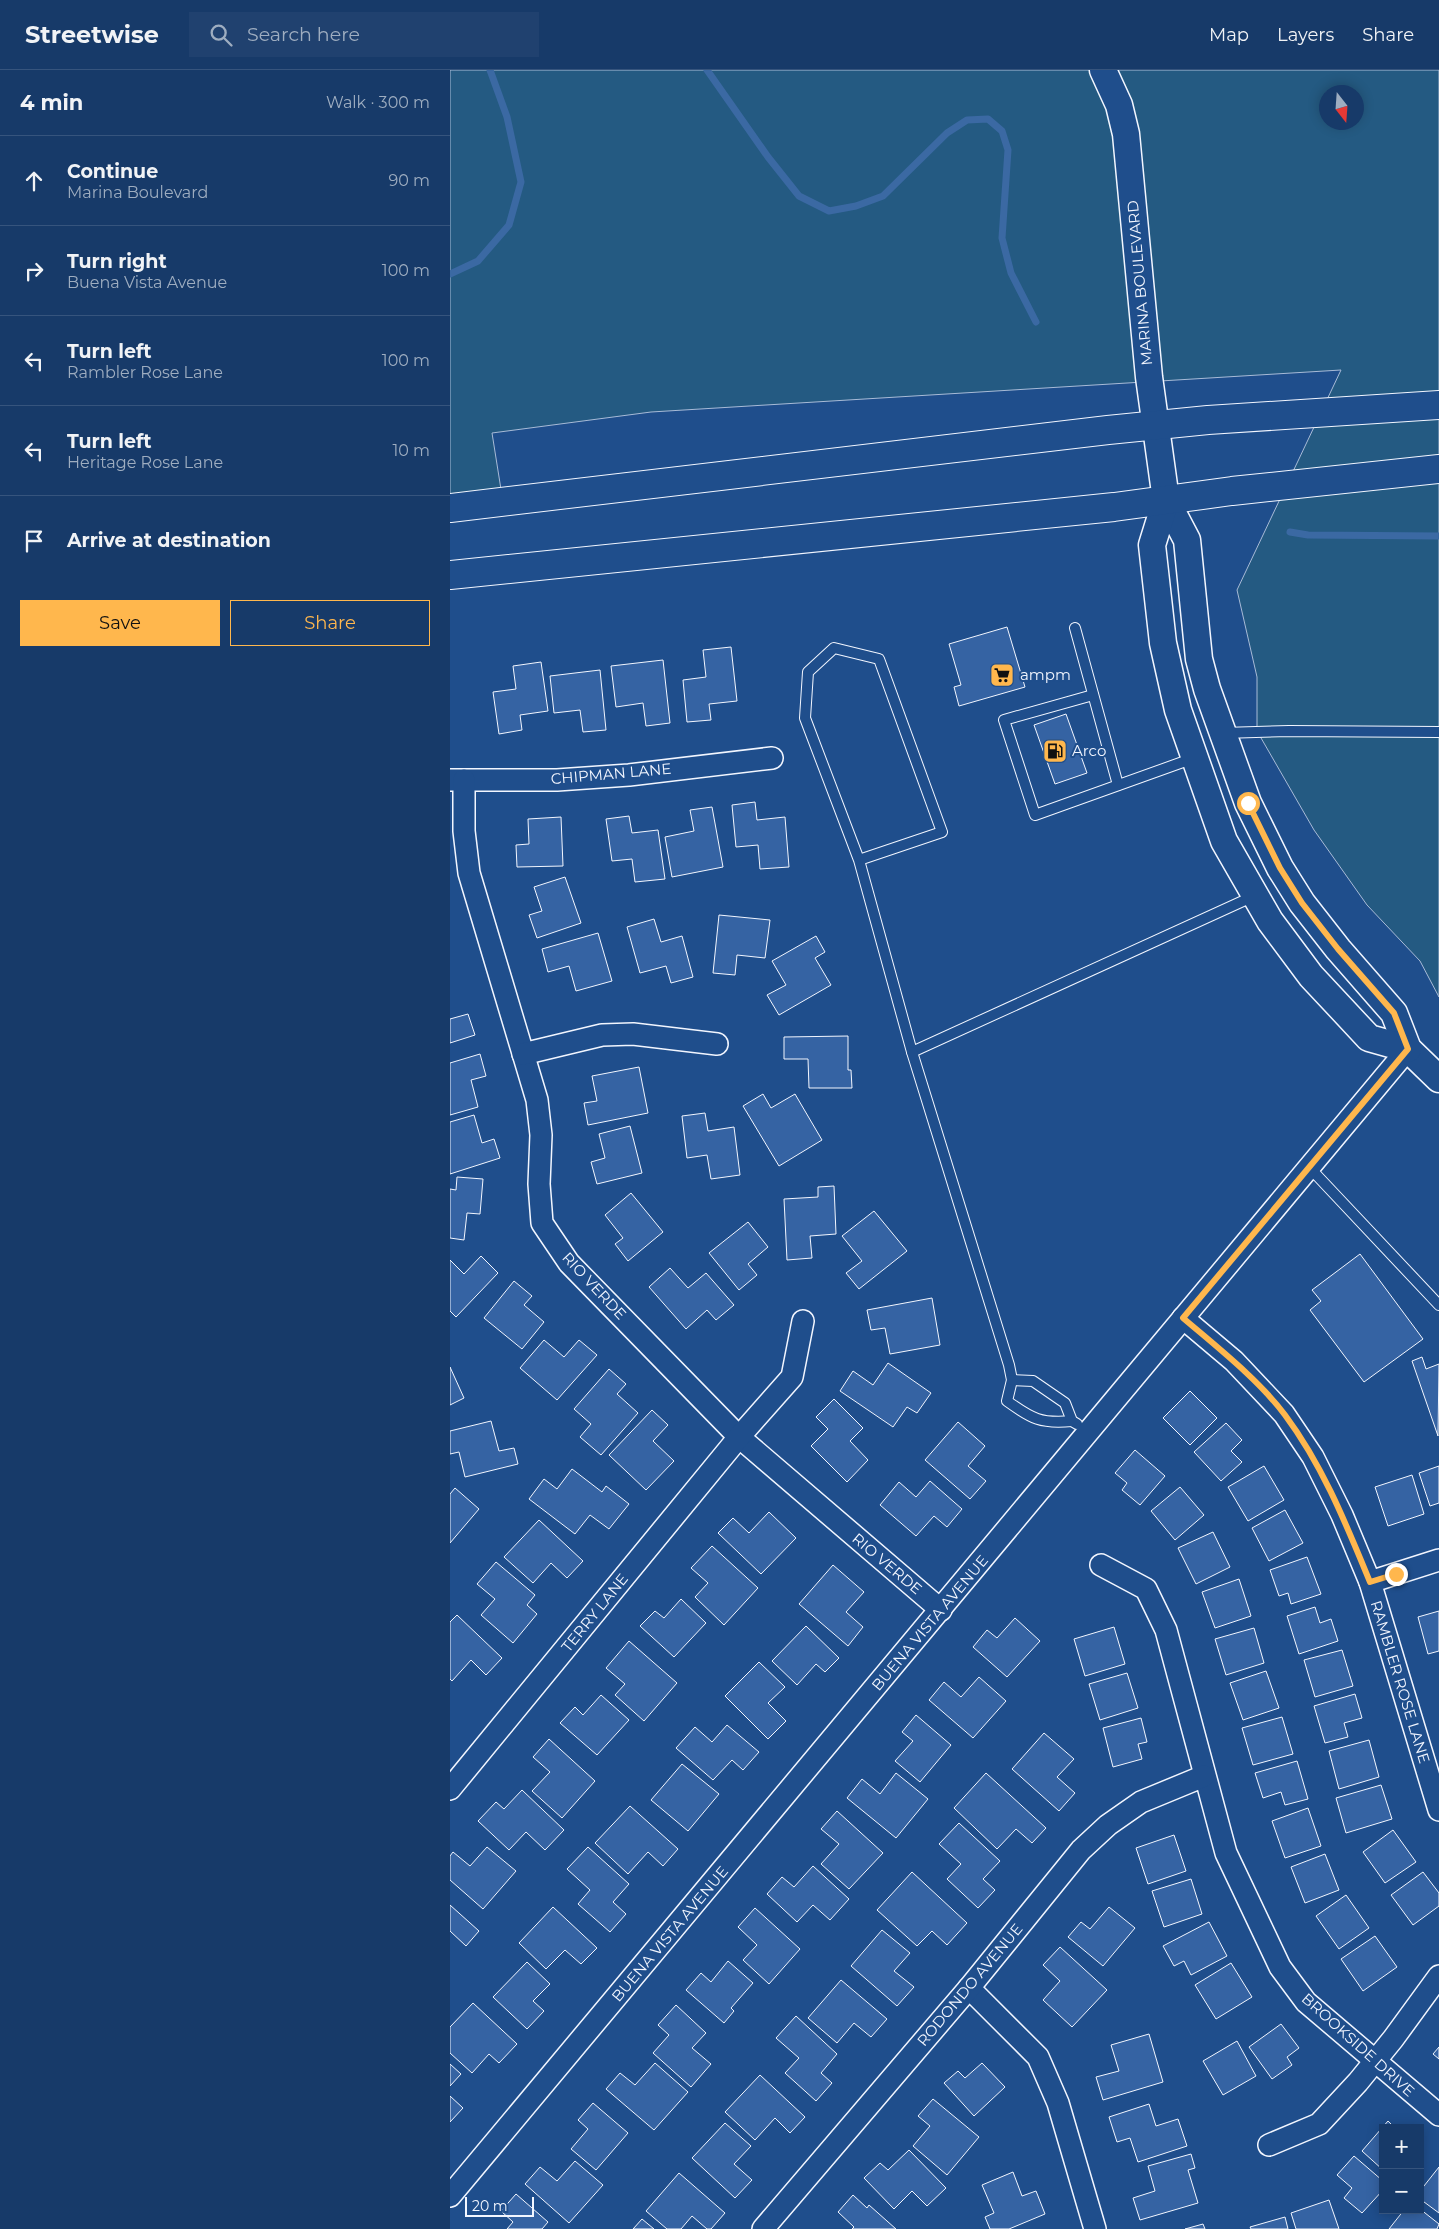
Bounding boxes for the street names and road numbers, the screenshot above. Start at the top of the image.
street label: MARINA BOULEVARD [1123,200,1156,366]
street label: CHIPMAN LANE [550,759,672,788]
street label: RIO VERDE [558,1248,630,1323]
street label: RIO VERDE [848,1529,926,1598]
street label: BUENA VISTA AVENUE [867,1551,992,1694]
street label: TERRY LANE [557,1570,632,1656]
street label: RAMBLER ROSE LANE [1367,1598,1434,1766]
street label: BUENA VISTA AVENUE [607,1862,732,2005]
street label: RODONDO AVENUE [913,1920,1026,2050]
street label: BROOKSIDE DRIVE [1298,1989,1419,2100]

